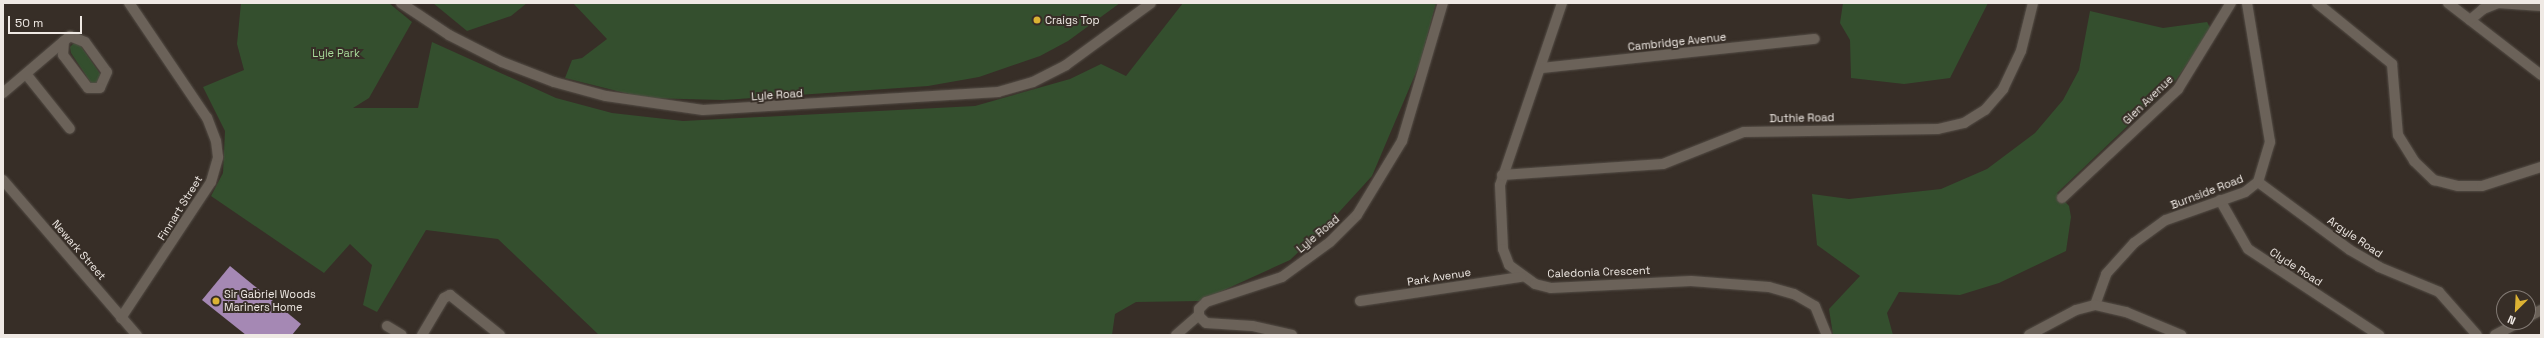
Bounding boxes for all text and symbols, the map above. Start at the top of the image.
scale bar [10,8,84,34]
place label: Craigs Top [1045,13,1100,27]
text: 50 m [15,15,43,31]
marker: Craigs Top [1032,15,1042,25]
street label: Cambridge Avenue [1627,30,1727,54]
park label: Lyle Park [312,46,360,60]
street label: Glen Avenue [2120,73,2176,127]
street label: Lyle Road [751,87,803,103]
street label: Duthie Road [1769,111,1835,125]
street label: Burnside Road [2169,172,2245,212]
street label: Finnart Street [155,173,205,243]
street label: Lyle Road [1294,212,1342,256]
street label: Argyle Road [2325,214,2385,260]
street label: Newark Street [49,217,109,283]
street label: Clyde Road [2267,245,2325,289]
street label: Caledonia Crescent [1547,264,1651,280]
street label: Park Avenue [1406,265,1472,289]
place label: Sir Gabriel Woods Mariners Home [224,288,316,314]
north arrow [2496,290,2536,330]
marker: Sir Gabriel Woods Mariners Home [211,296,221,306]
text: N [2505,312,2518,328]

